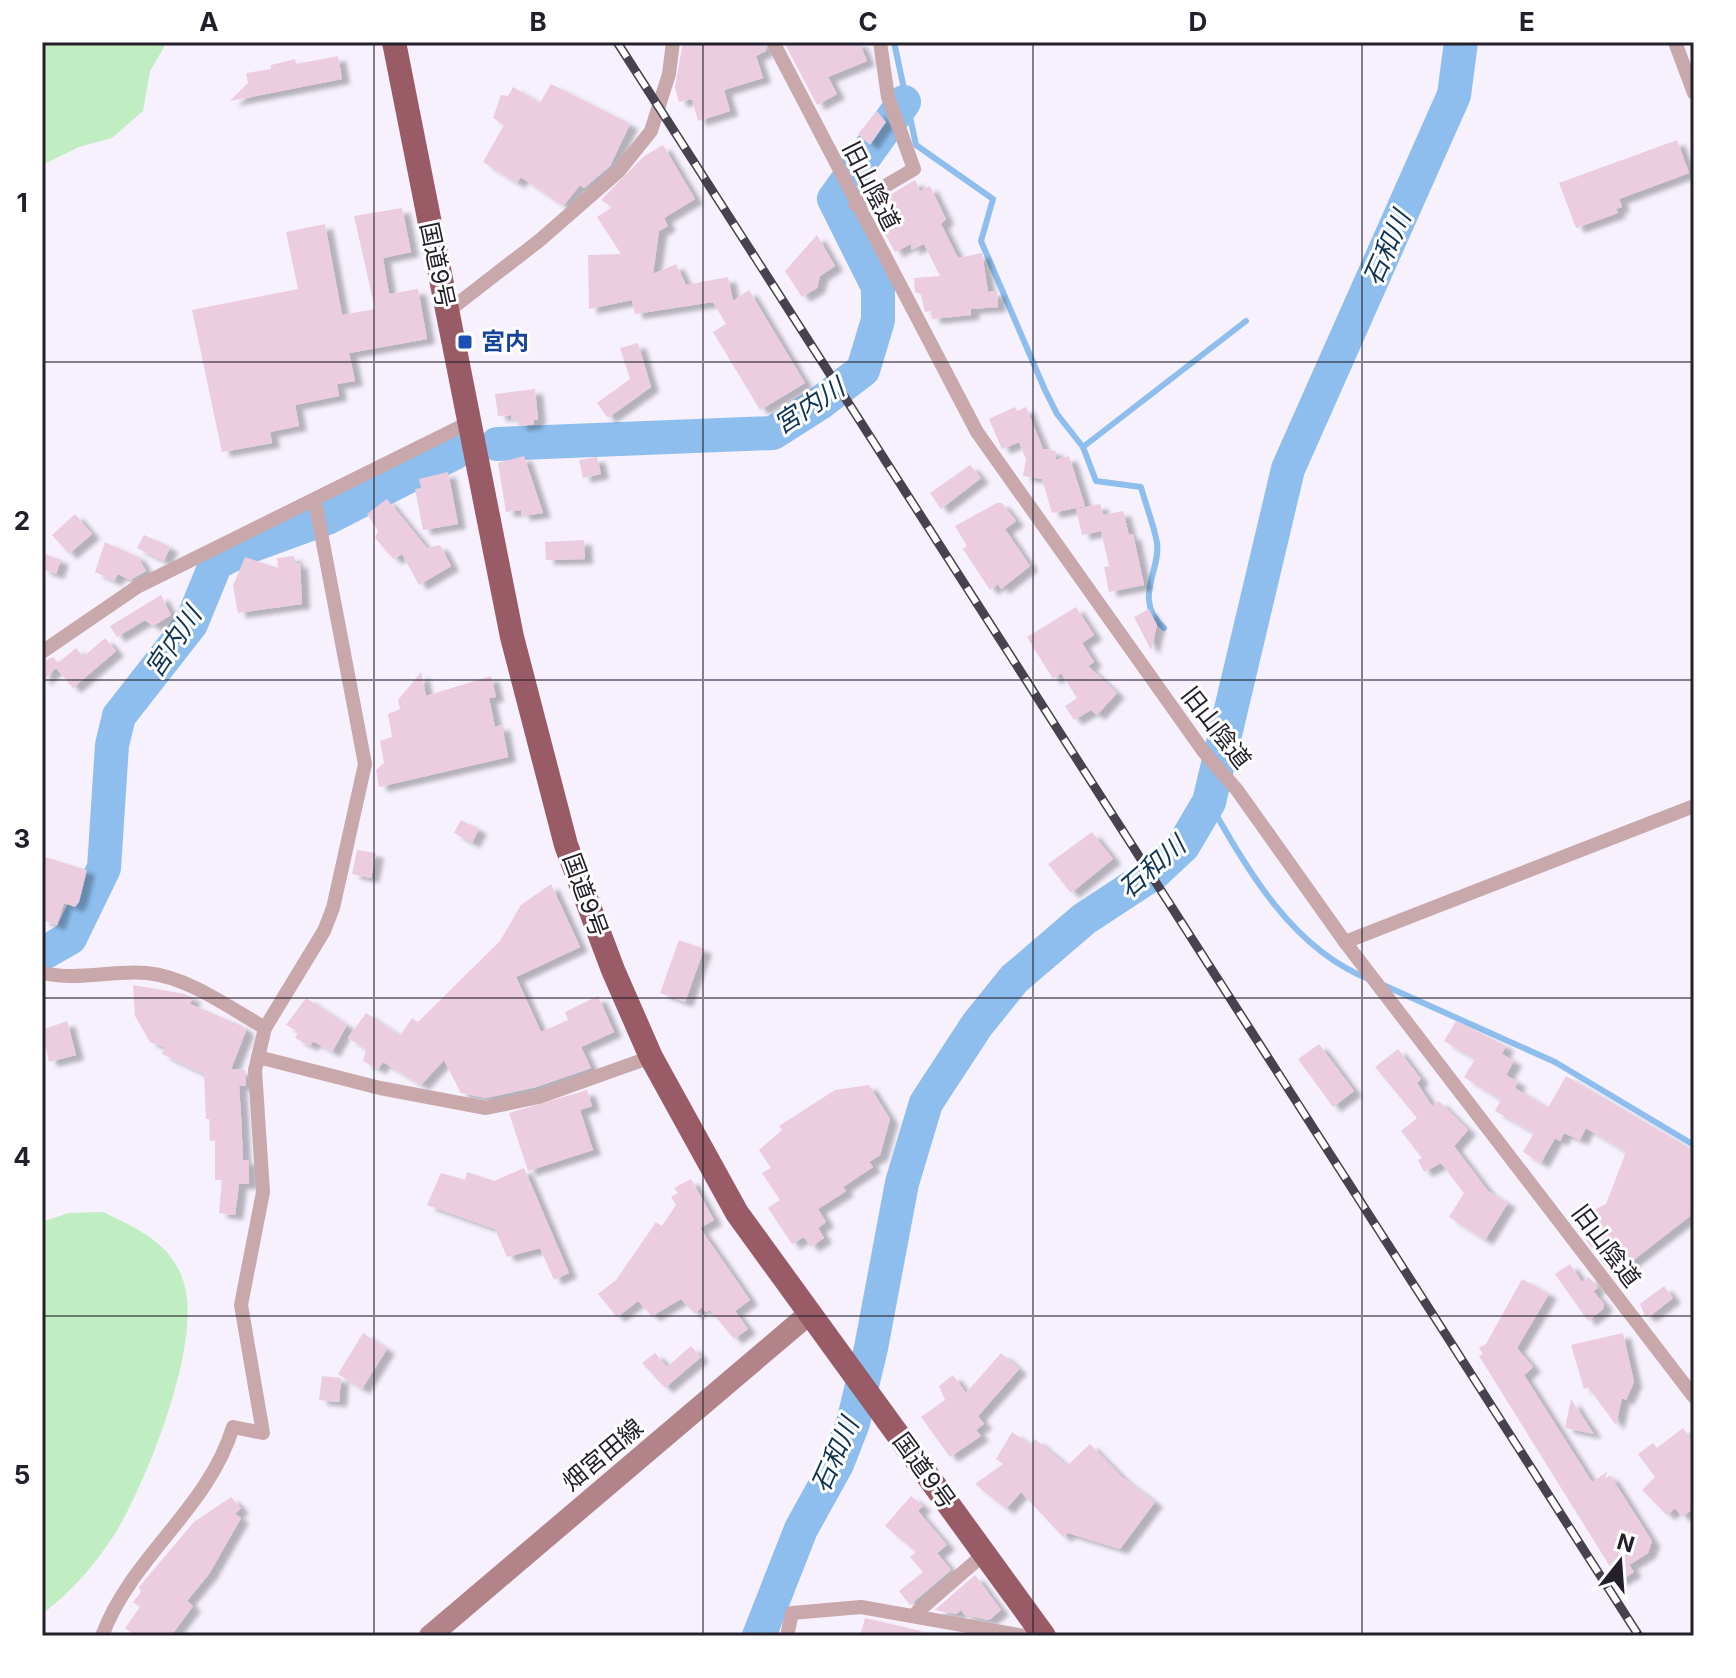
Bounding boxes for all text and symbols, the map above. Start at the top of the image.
text: A [199,6,219,37]
text: B [529,6,547,37]
text: C [858,6,878,37]
text: D [1189,6,1207,37]
text: E [1519,6,1535,37]
street label: 旧山陰道 [837,136,906,235]
text: 1 [16,187,28,218]
water label: 石和川 [1357,203,1418,290]
street label: 国道9号 [414,219,461,310]
place label: 宮内 [481,327,529,356]
marker: 宮内 [456,333,474,351]
water label: 宮内川 [768,370,852,440]
text: 2 [14,505,30,536]
water label: 宮内川 [138,598,209,683]
street label: 旧山陰道 [1175,681,1257,774]
text: 3 [14,823,30,854]
water label: 石和川 [1112,827,1194,904]
street label: 国道9号 [557,849,614,941]
text: 4 [13,1141,31,1172]
street label: 旧山陰道 [1566,1199,1647,1293]
water label: 石和川 [805,1410,866,1497]
street label: 畑宮田線 [557,1413,649,1497]
street label: 国道9号 [887,1427,962,1514]
text: 5 [14,1459,30,1490]
north arrow [1580,1522,1660,1602]
text: N [1614,1528,1638,1558]

